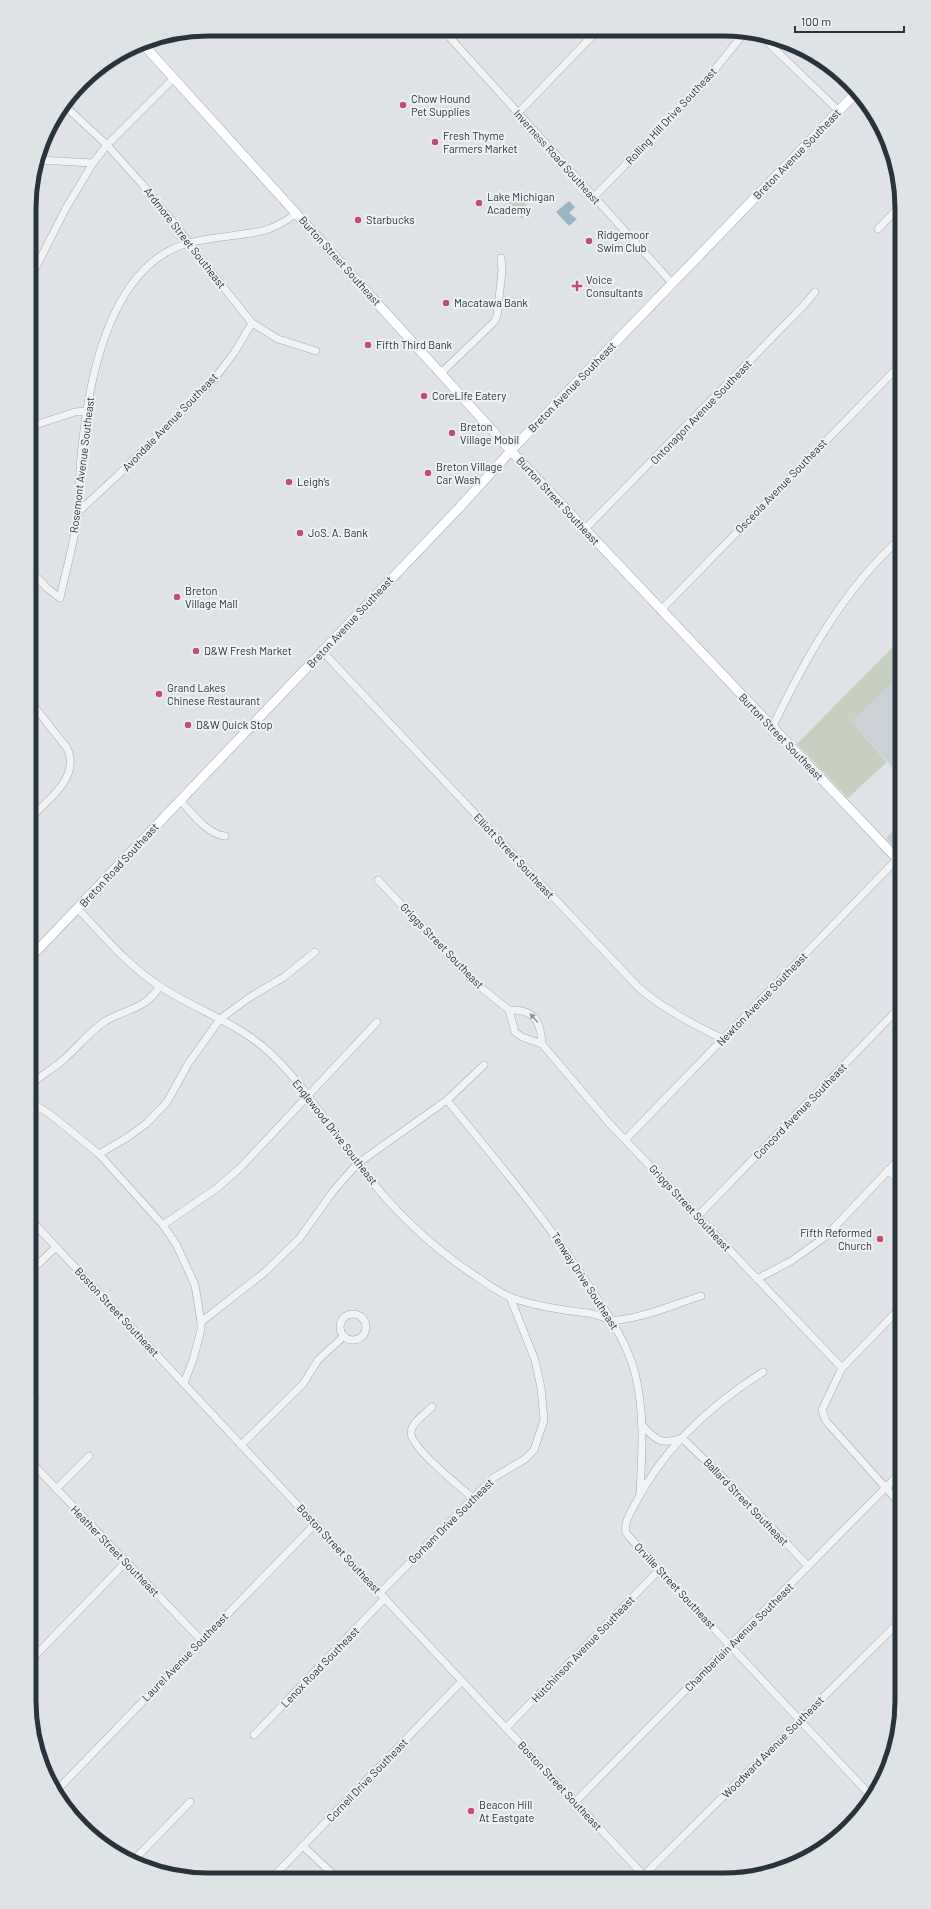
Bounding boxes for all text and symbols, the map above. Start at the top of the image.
scale bar [795,8,904,34]
text: 100 m [801,14,831,28]
street label: Rolling Hill Drive Southeast [622,65,719,167]
place label: Chow Hound Pet Supplies [411,92,470,118]
marker: Chow Hound Pet Supplies [398,100,408,110]
street label: Breton Avenue Southeast [750,106,843,202]
street label: Inverness Road Southeast [511,107,603,207]
place label: Fresh Thyme Farmers Market [443,129,517,155]
marker: Fresh Thyme Farmers Market [430,137,440,147]
street label: Ardmore Street Southeast [142,185,229,291]
place label: Lake Michigan Academy [487,190,555,216]
marker: Lake Michigan Academy [474,198,484,208]
street label: Burton Street Southeast [297,213,384,308]
place label: Starbucks [366,213,414,226]
marker: Starbucks [353,215,363,225]
place label: Ridgemoor Swim Club [597,228,649,254]
marker: Ridgemoor Swim Club [584,236,594,246]
place label: Voice Consultants [586,273,643,299]
marker: Voice Consultants [571,280,583,292]
place label: Macatawa Bank [454,296,528,309]
marker: Macatawa Bank [441,298,451,308]
place label: Fifth Third Bank [376,338,453,351]
street label: Breton Avenue Southeast [525,339,618,435]
marker: Fifth Third Bank [363,340,373,350]
street label: Ontonagon Avenue Southeast [647,357,754,467]
street label: Avondale Avenue Southeast [119,370,220,473]
place label: CoreLife Eatery [432,389,506,402]
marker: CoreLife Eatery [419,391,429,401]
street label: Rosemont Avenue Southeast [67,396,96,534]
place label: Breton Village Mobil [460,420,519,446]
marker: Breton Village Mobil [447,428,457,438]
street label: Osceola Avenue Southeast [732,436,829,536]
street label: Burton Street Southeast [514,454,603,547]
place label: Breton Village Car Wash [436,460,502,486]
marker: Breton Village Car Wash [423,468,433,478]
place label: Leigh's [297,475,330,488]
marker: Leigh's [284,477,294,487]
place label: JoS. A. Bank [308,526,368,539]
marker: JoS. A. Bank [295,528,305,538]
street label: Breton Avenue Southeast [304,573,396,670]
place label: Breton Village Mall [185,584,237,610]
marker: Breton Village Mall [172,592,182,602]
place label: D&W Fresh Market [204,644,292,657]
marker: D&W Fresh Market [191,646,201,656]
place label: Grand Lakes Chinese Restaurant [167,681,260,707]
marker: Grand Lakes Chinese Restaurant [154,689,164,699]
street label: Burton Street Southeast [736,690,826,783]
place label: D&W Quick Stop [196,718,273,731]
marker: D&W Quick Stop [183,720,193,730]
street label: Elliott Street Southeast [471,810,557,901]
street label: Breton Road Southeast [76,820,161,909]
street label: Griggs Street Southeast [398,900,487,991]
street label: Newton Avenue Southeast [714,949,810,1048]
one-way arrow [529,1013,538,1023]
street label: Concord Avenue Southeast [750,1060,849,1161]
street label: Englewood Drive Southeast [290,1076,381,1187]
street label: Griggs Street Southeast [647,1162,734,1254]
place label: Fifth Reformed Church [800,1226,872,1252]
street label: Tenway Drive Southeast [549,1230,622,1332]
marker: Fifth Reformed Church [875,1234,885,1244]
street label: Boston Street Southeast [73,1264,162,1359]
street label: Ballard Street Southeast [701,1455,791,1548]
street label: Gorham Drive Southeast [405,1475,496,1566]
street label: Boston Street Southeast [295,1501,384,1596]
street label: Heather Street Southeast [68,1502,162,1599]
street label: Orville Street Southeast [632,1540,719,1632]
street label: Chamberlain Avenue Southeast [682,1580,796,1694]
street label: Hutchinson Avenue Southeast [528,1593,637,1705]
street label: Laurel Avenue Southeast [139,1610,230,1704]
street label: Lenox Road Southeast [278,1624,361,1710]
street label: Woodward Avenue Southeast [719,1693,826,1800]
street label: Cornell Drive Southeast [323,1735,410,1824]
street label: Boston Street Southeast [516,1738,605,1833]
place label: Beacon Hill At Eastgate [479,1798,535,1824]
marker: Beacon Hill At Eastgate [466,1806,476,1816]

